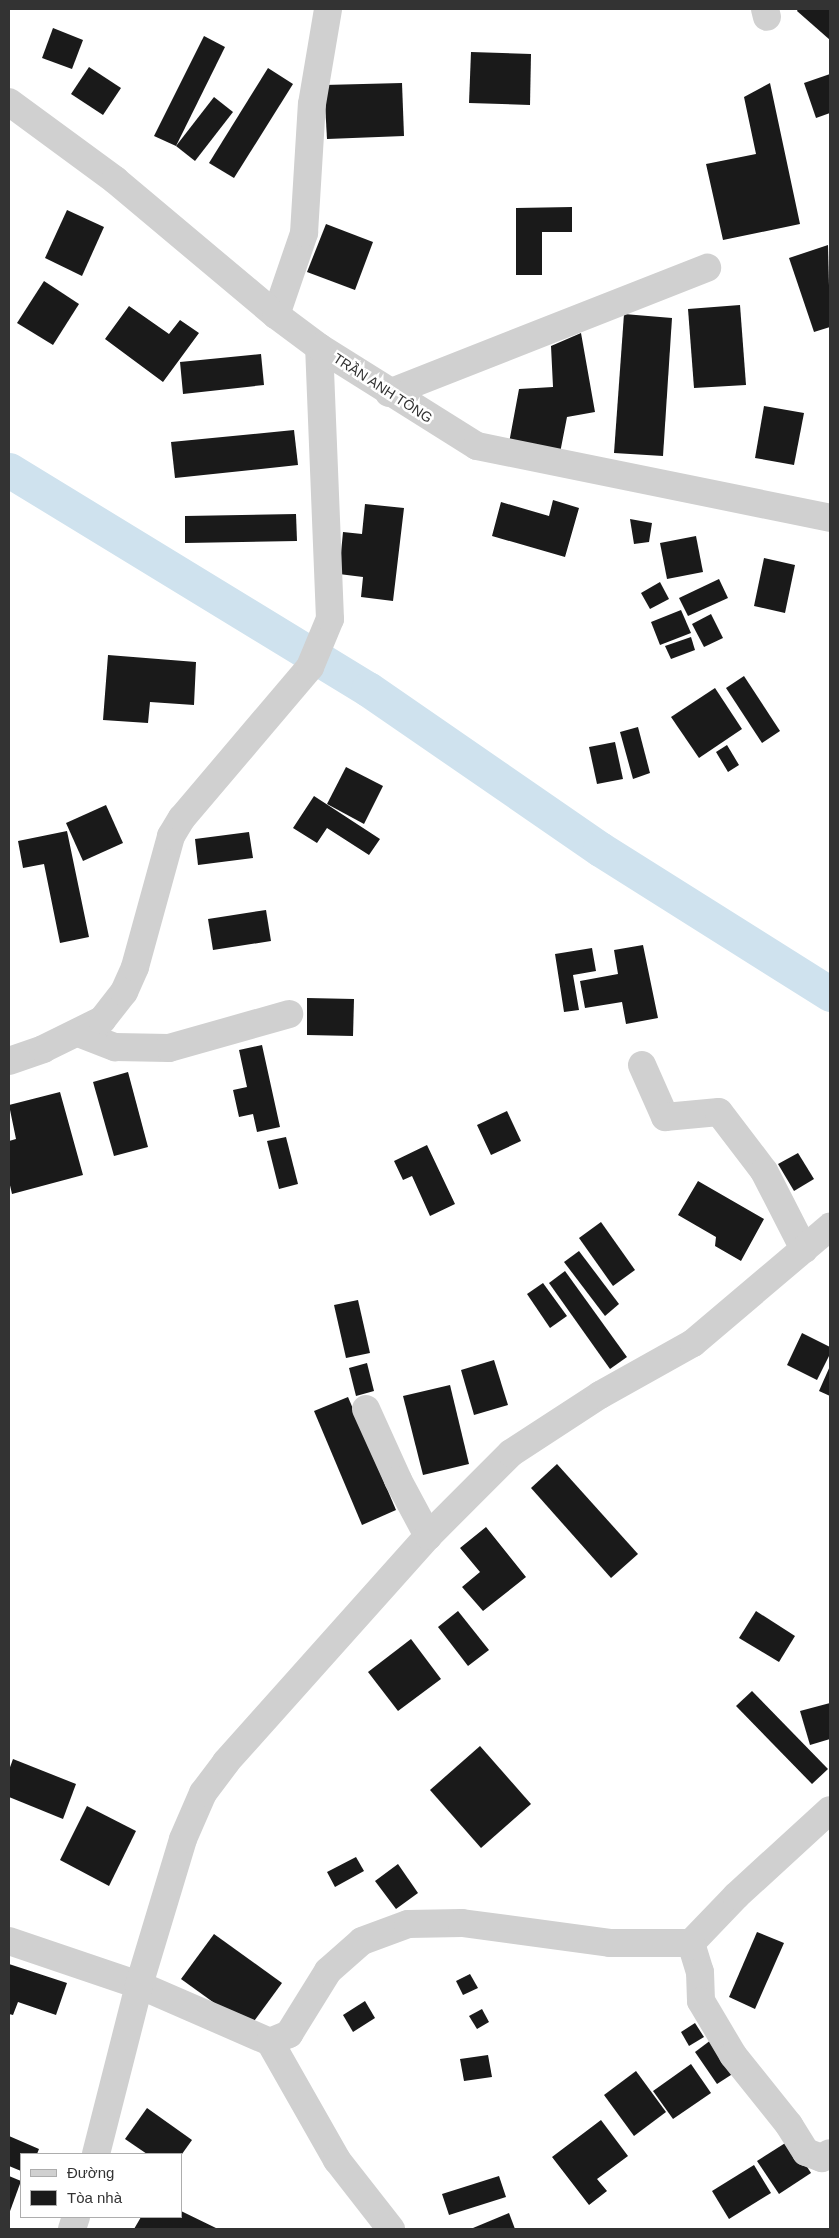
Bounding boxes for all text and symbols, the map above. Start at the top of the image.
street label: TRẦN ANH TÔNG [330,349,436,427]
legend [20,2153,182,2218]
text: Đường [67,2164,114,2181]
text: Tòa nhà [67,2189,122,2206]

